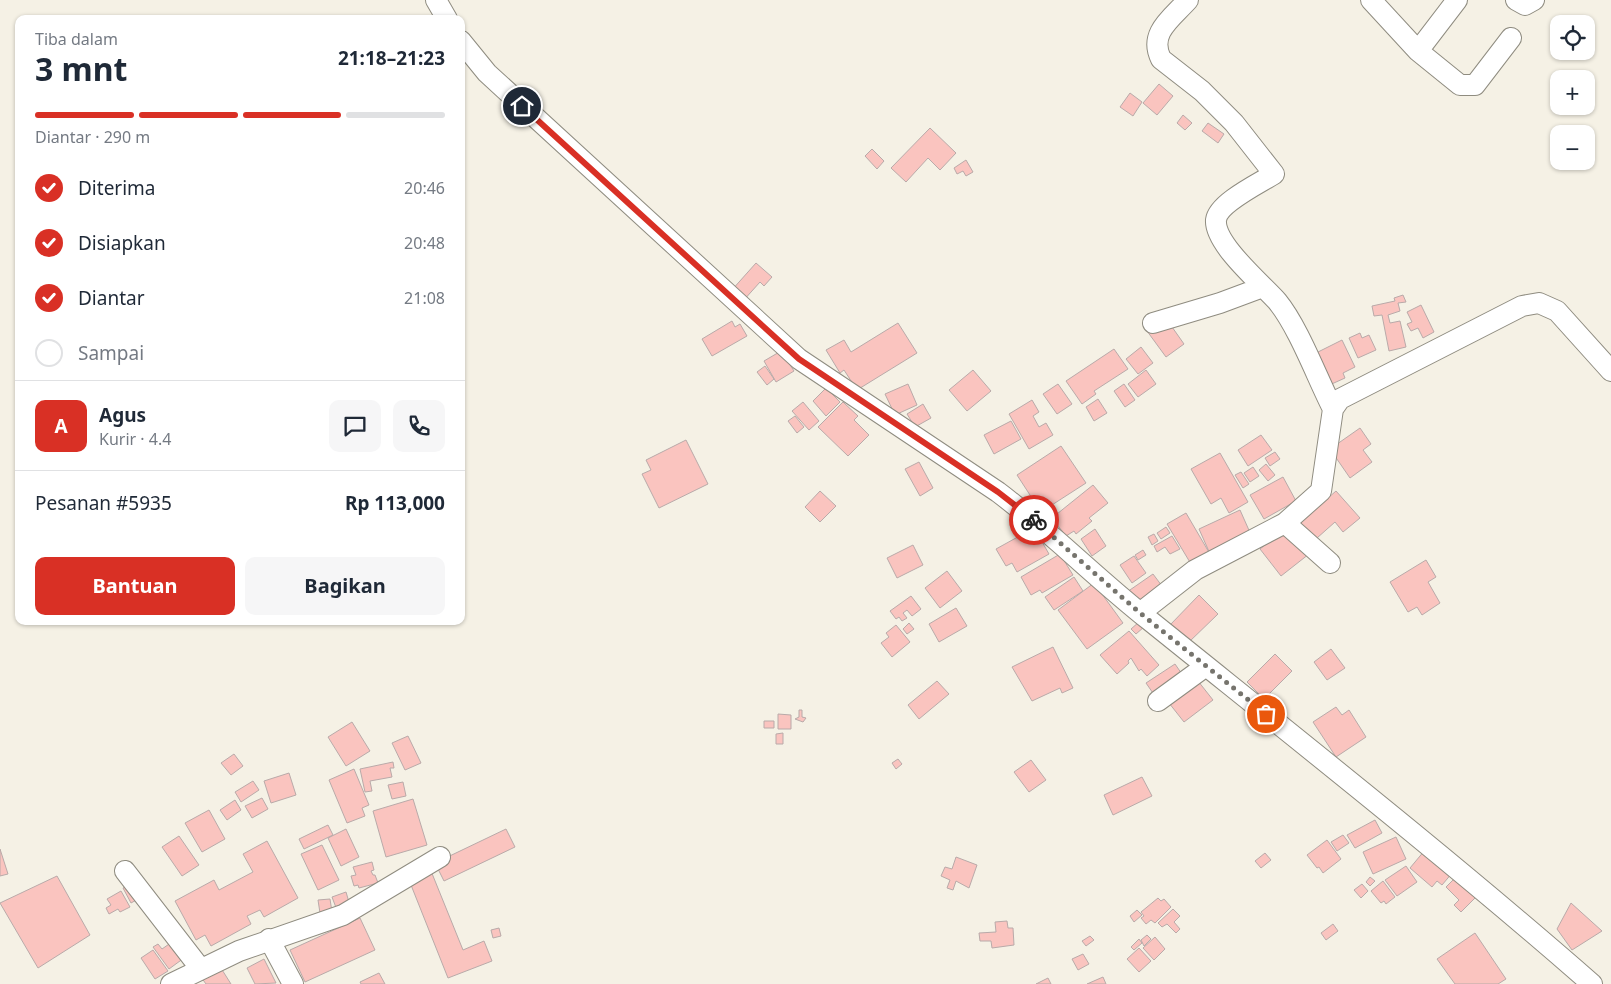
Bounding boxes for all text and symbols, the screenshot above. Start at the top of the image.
map controls [1550,15,1595,170]
button: locate [1550,15,1595,60]
text: Tiba dalam [35,28,118,50]
text: 21:18–21:23 [338,45,445,71]
text: 3 mnt [35,47,128,90]
button: + [1550,70,1595,115]
pin [501,85,543,127]
icon: home [508,92,536,120]
button: − [1550,125,1595,170]
text: Diantar · 290 m [35,126,150,148]
icon: check [35,174,63,202]
text: Diterima [78,175,156,201]
text: 20:46 [404,177,445,199]
icon: check [35,229,63,257]
text: Disiapkan [78,230,166,256]
text: 20:48 [404,232,445,254]
icon: check [35,284,63,312]
text: Diantar [78,285,145,311]
text: 21:08 [404,287,445,309]
text: Sampai [78,340,144,366]
button: chat [329,400,381,452]
button: phone [393,400,445,452]
text: Agus [99,402,146,428]
text: A [54,413,68,439]
text: Kurir · 4.4 [99,428,171,450]
text: Pesanan #5935 [35,490,172,516]
text: Rp 113,000 [345,490,445,516]
courier [1009,495,1059,545]
icon: bike [1020,506,1048,534]
button: Bantuan [35,557,235,615]
button: Bagikan [245,557,445,615]
pin [1245,693,1287,735]
icon: bag [1252,700,1280,728]

